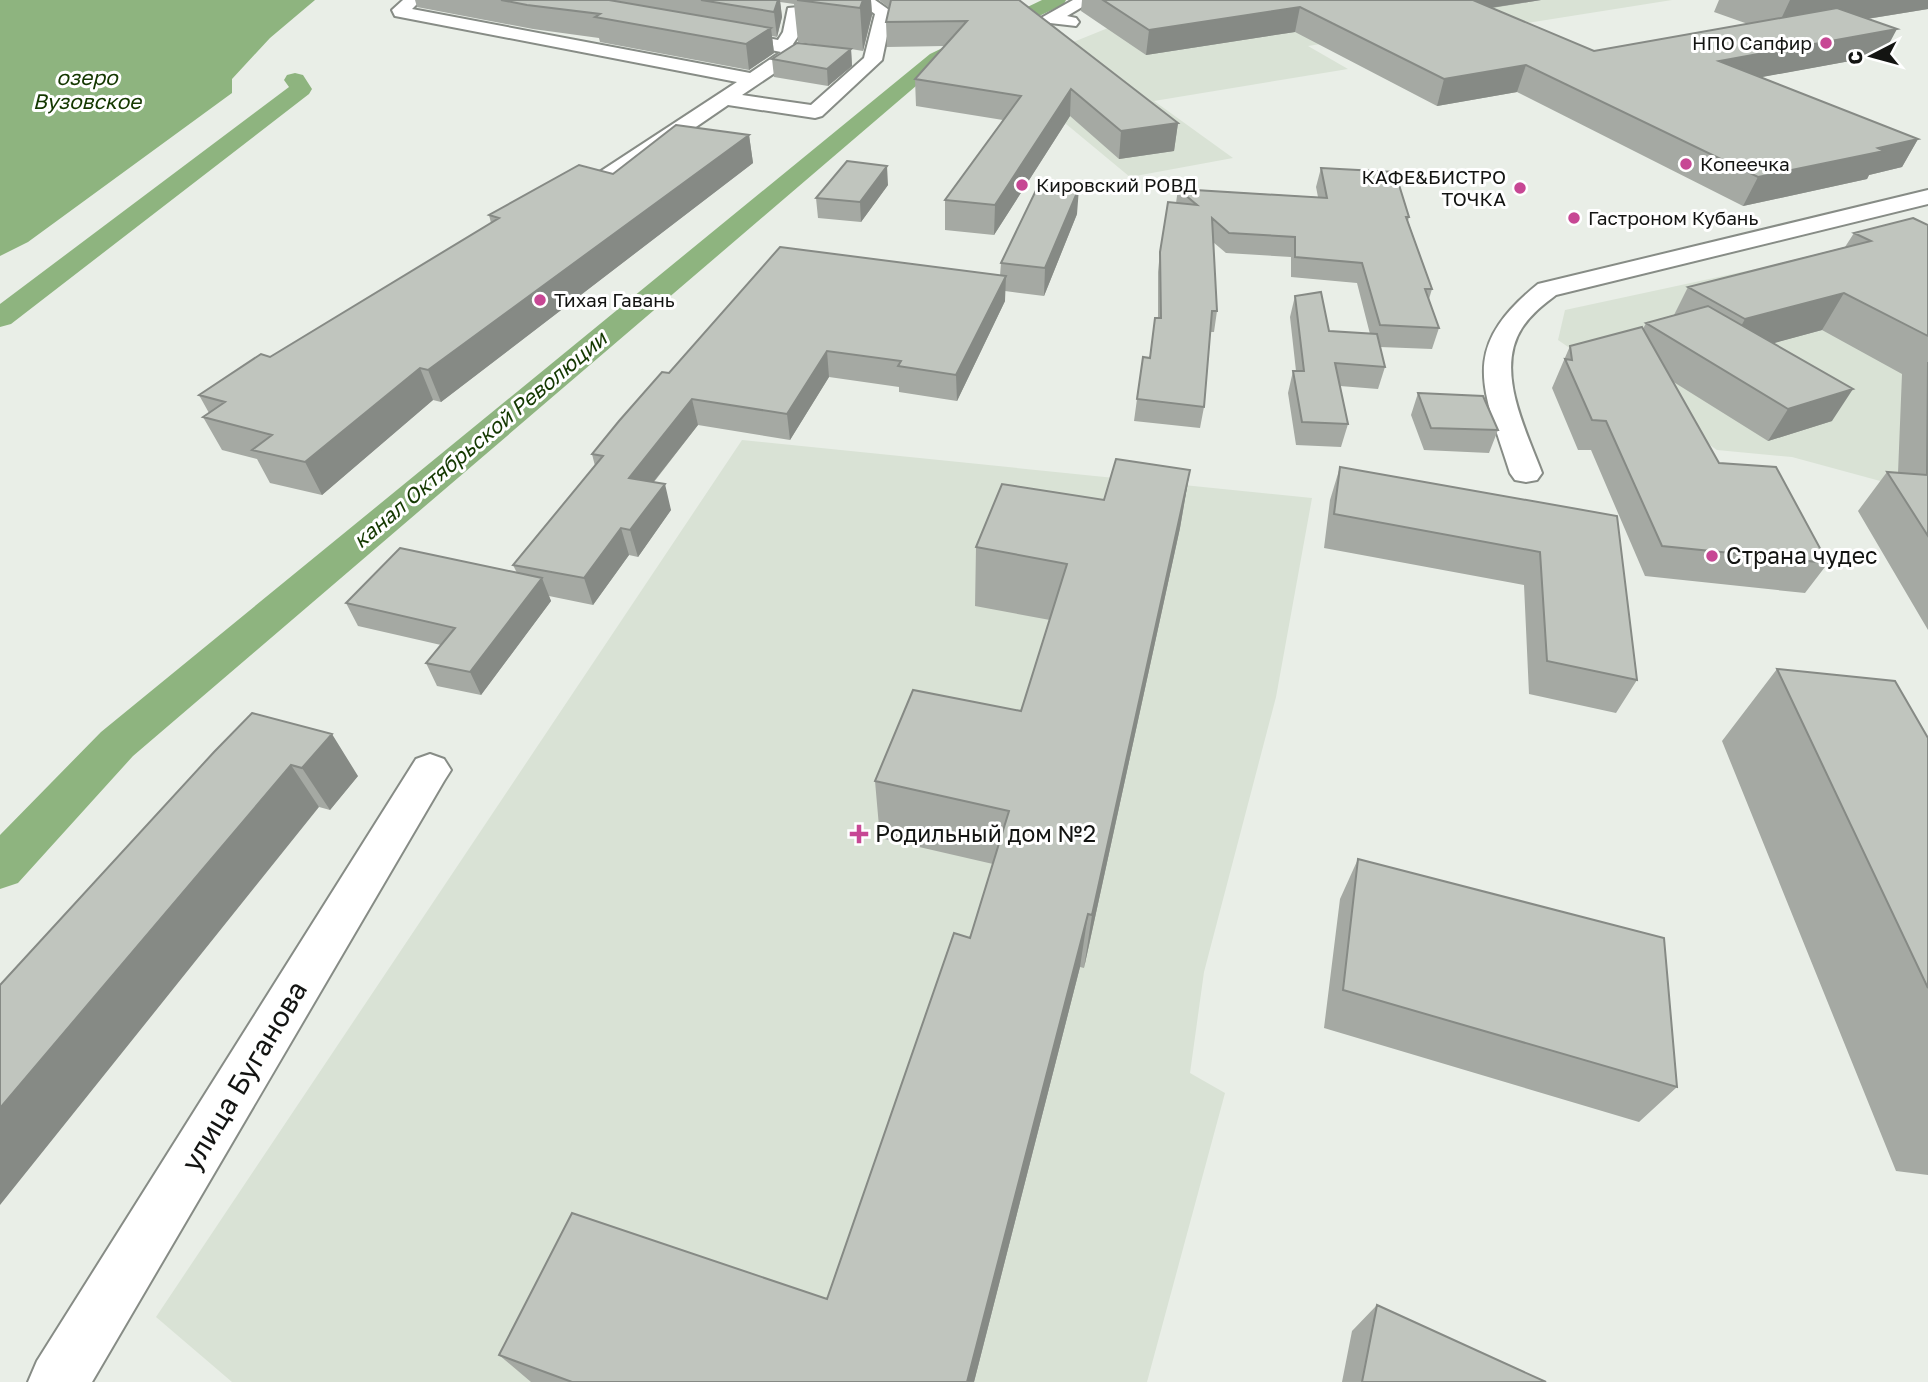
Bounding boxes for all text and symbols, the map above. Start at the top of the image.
north arrow [1837,21,1907,91]
place label: НПО Сапфир [1692,31,1812,54]
marker: НПО Сапфир [1818,35,1834,51]
text: С [1842,50,1867,66]
water label: озеро Вузовское [33,64,143,114]
place label: Копеечка [1700,152,1790,175]
marker: Копеечка [1678,156,1694,172]
place label: КАФЕ&БИСТРО ТОЧКА [1361,165,1506,210]
place label: Кировский РОВД [1036,173,1197,196]
marker: Кировский РОВД [1014,177,1030,193]
marker: КАФЕ&БИСТРО ТОЧКА [1512,180,1528,196]
place label: Гастроном Кубань [1588,206,1758,229]
marker: Гастроном Кубань [1566,210,1582,226]
place label: Тихая Гавань [554,288,675,311]
marker: Тихая Гавань [532,292,548,308]
water label: канал Октябрьской Революции [347,325,612,553]
place label: Страна чудес [1726,541,1878,569]
marker: Страна чудес [1704,548,1720,564]
place label: Родильный дом №2 [875,819,1096,847]
marker: Родильный дом №2 [849,824,869,844]
street label: улица Буганова [174,975,313,1177]

